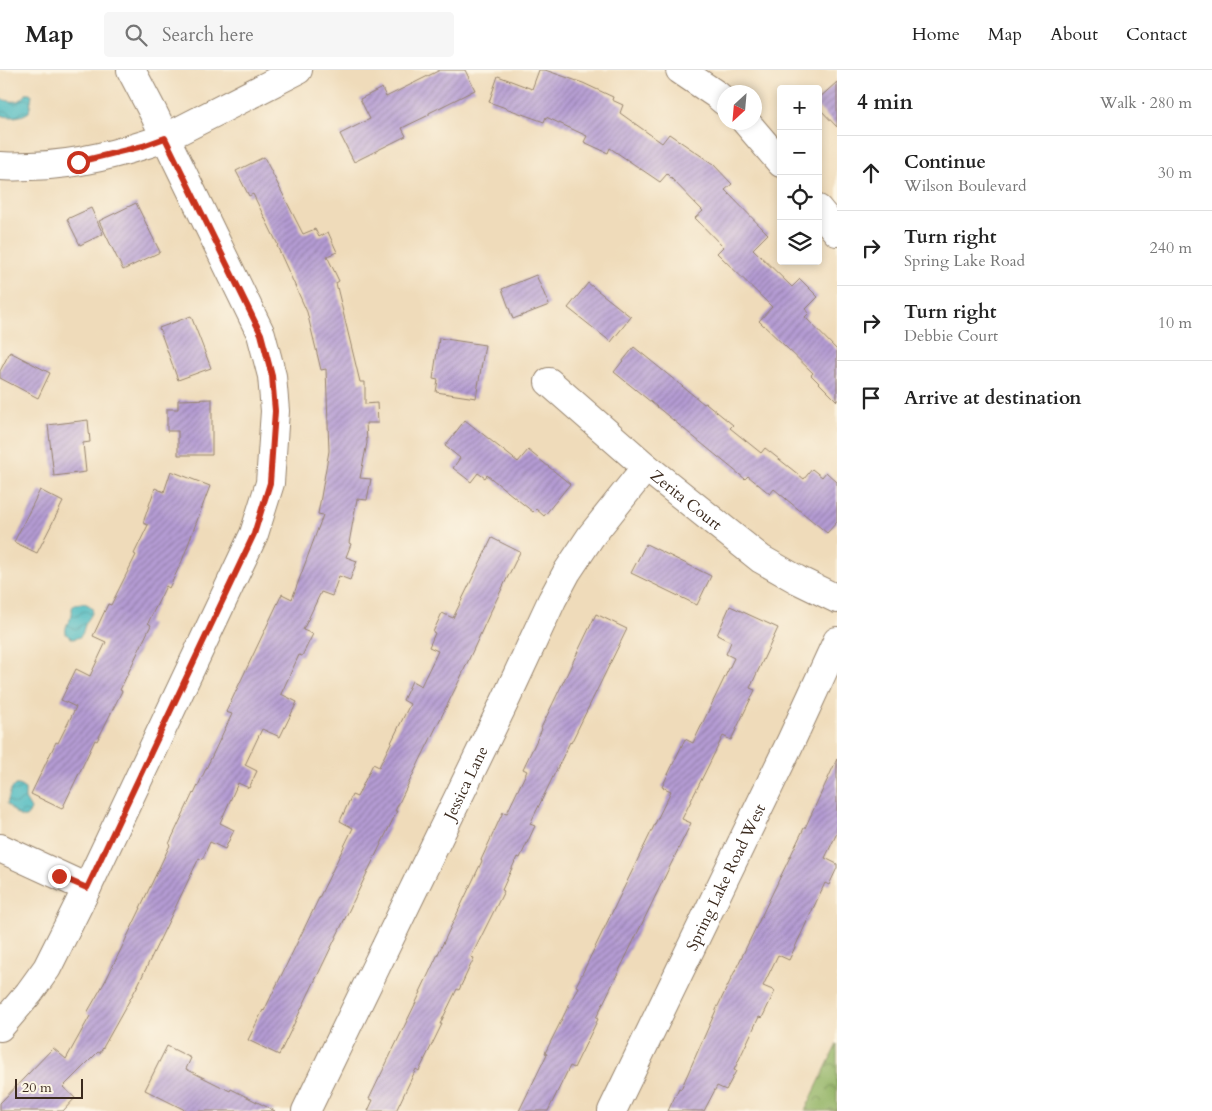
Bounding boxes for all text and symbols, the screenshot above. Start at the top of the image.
search box [104,12,454,57]
text: Map [25,18,74,51]
icon: search [122,21,150,49]
text: Search here [162,22,254,48]
text: Home [912,22,960,47]
text: Map [988,22,1022,47]
text: About [1050,22,1098,47]
text: Contact [1126,22,1187,47]
north arrow [717,85,762,130]
map controls [777,85,822,265]
button: + [777,85,822,130]
text: 4 min [857,88,913,117]
text: Walk · 280 m [1100,92,1192,114]
button: − [777,130,822,175]
text: Continue [904,149,986,175]
route start [67,151,90,174]
icon: ahead [857,159,885,187]
text: 30 m [1158,162,1192,184]
button: locate [777,175,822,220]
text: Wilson Boulevard [904,175,1027,197]
button: layers [777,220,822,265]
text: Turn right [904,224,996,250]
icon: right [857,234,885,262]
text: 240 m [1150,237,1192,259]
text: Spring Lake Road [904,250,1025,272]
text: Turn right [904,299,996,325]
icon: right [857,309,885,337]
text: 10 m [1158,312,1192,334]
text: Debbie Court [904,325,998,347]
icon: arrive [857,384,885,412]
text: Arrive at destination [904,385,1081,411]
street label: Zerita Court [646,465,726,536]
street label: Jessica Lane [438,743,494,825]
street label: Spring Lake Road West [681,800,771,955]
route end [48,865,71,888]
scale bar [15,1076,82,1099]
text: 20 m [22,1078,52,1097]

